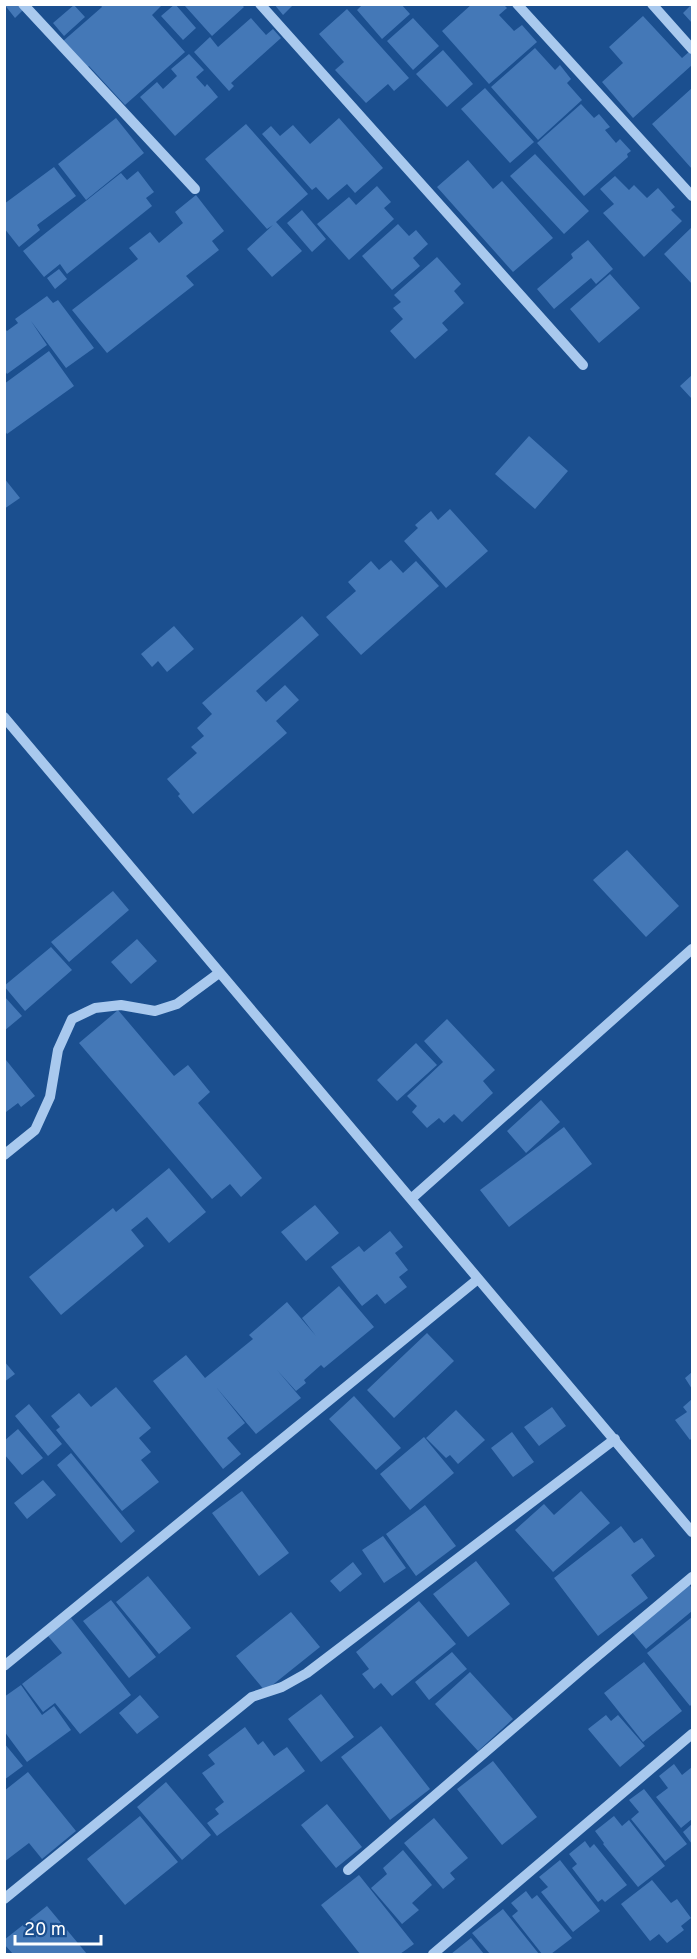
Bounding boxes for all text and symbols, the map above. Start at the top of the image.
scale bar [15,1908,100,1946]
text: 20 m [24,1919,66,1942]

